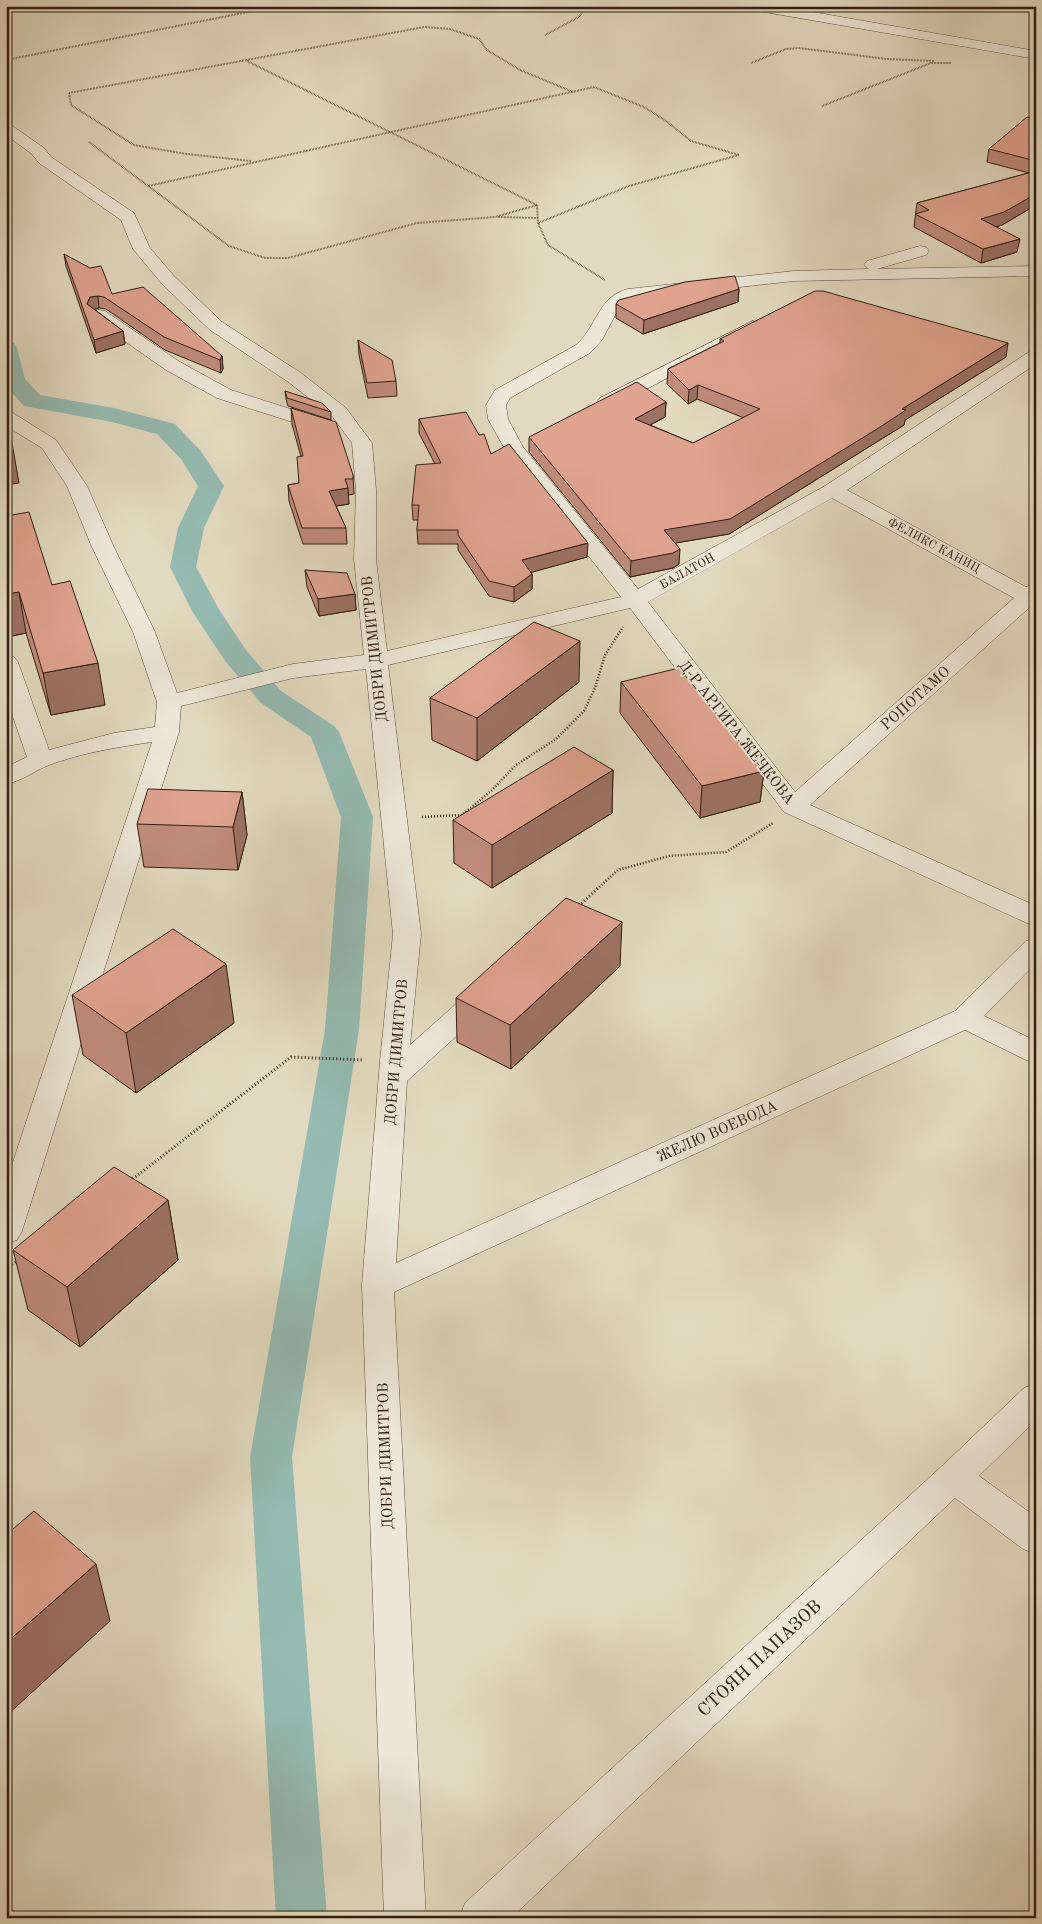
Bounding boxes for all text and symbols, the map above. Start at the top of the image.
street label: ФЕЛИКС КАНИЦ [885,516,982,576]
street label: БАЛАТОН [658,552,717,592]
street label: ДОБРИ ДИМИТРОВ [360,575,391,723]
street label: Д-Р АРГИРА ЖЕЧКОВА [675,658,797,808]
street label: РОПОТАМО [879,664,953,734]
street label: ДОБРИ ДИМИТРОВ [384,978,411,1126]
street label: ЖЕЛЮ ВОЕВОДА [655,1099,781,1166]
street label: ДОБРИ ДИМИТРОВ [376,1382,397,1530]
street label: СТОЯН ПАПАЗОВ [694,1597,825,1720]

